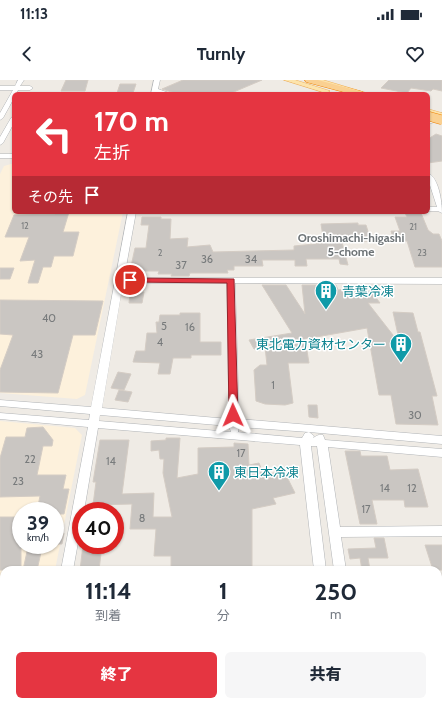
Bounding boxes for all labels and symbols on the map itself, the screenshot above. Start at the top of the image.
house number: 12 [21,220,29,231]
house number: 21 [409,221,417,232]
district label: Oroshimachi-higashi 5-chome [298,230,404,259]
house number: 2 [158,247,163,258]
house number: 23 [417,247,427,258]
house number: 36 [201,252,213,266]
house number: 34 [245,252,258,266]
house number: 37 [175,258,187,272]
pin [113,263,147,297]
building icon: 青葉冷凍 [313,278,339,311]
place label: 青葉冷凍 [342,283,394,299]
house number: 40 [42,311,56,325]
house number: 5 [161,319,167,333]
house number: 16 [185,320,195,334]
building icon: 東北電力資材センター [388,331,414,364]
house number: 4 [157,335,164,349]
place label: 東北電力資材センター [256,336,386,352]
house number: 43 [31,347,43,361]
house number: 1 [271,378,275,392]
position arrow [212,394,254,436]
house number: 30 [408,408,422,422]
house number: 17 [236,446,246,460]
house number: 22 [24,452,36,466]
house number: 14 [106,454,117,468]
building icon: 東日本冷凍 [206,459,232,492]
place label: 東日本冷凍 [234,464,299,480]
house number: 23 [12,474,24,488]
house number: 14 [380,481,391,495]
house number: 12 [407,481,417,495]
speed limit sign: 40 [72,502,124,554]
house number: 17 [361,502,371,516]
house number: 8 [139,511,145,525]

